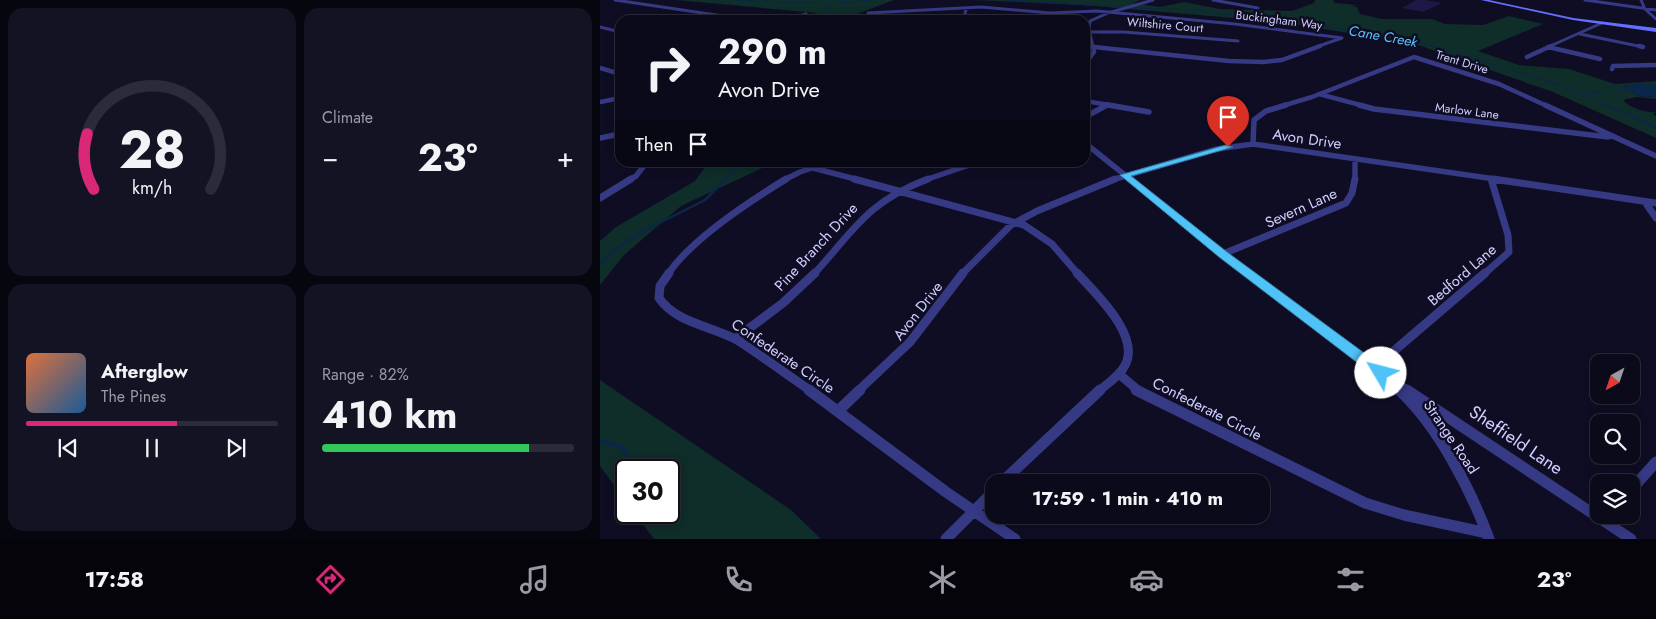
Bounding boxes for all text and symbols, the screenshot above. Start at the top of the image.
street label: Buckingham Way [1235,6,1324,34]
street label: Wiltshire Court [1126,13,1204,37]
water label: Cane Creek [1347,20,1420,52]
text: 290 m [718,27,827,77]
icon: right [635,35,700,100]
street label: Trent Drive [1433,45,1491,79]
text: Avon Drive [718,73,820,105]
pin [1207,96,1249,147]
street label: Marlow Lane [1434,98,1500,124]
icon: arrive [1214,103,1242,131]
text: Climate [322,106,373,129]
text: 28 [119,112,185,188]
street label: Avon Drive [1271,123,1343,155]
text: 23° [418,130,478,185]
icon: arrive [684,130,712,158]
text: Then [635,131,674,158]
text: − [322,137,339,178]
text: + [557,137,574,178]
text: km/h [132,175,172,201]
street label: Severn Lane [1261,182,1341,234]
street label: Pine Branch Drive [769,198,863,296]
street label: Bedford Lane [1423,239,1501,311]
street label: Avon Drive [888,277,948,345]
street label: Confederate Circle [727,313,839,399]
position arrow [1354,346,1406,398]
north arrow [1590,354,1640,404]
map controls [1590,354,1640,524]
text: Afterglow [101,358,188,385]
text: Range · 82% [322,363,409,386]
street label: Confederate Circle [1148,372,1266,446]
text: The Pines [101,385,166,408]
text: 410 km [322,387,458,442]
street label: Strange Road [1418,396,1484,478]
street label: Sheffield Lane [1464,399,1568,481]
button: search [1590,414,1640,464]
icon: previous [54,434,82,462]
icon: pause [138,434,166,462]
icon: next [222,434,250,462]
speed limit sign: 30 [615,459,680,524]
button: layers [1590,474,1640,524]
text: 17:59 · 1 min · 410 m [1032,485,1223,512]
icon: directions [313,562,348,597]
icon: music [517,562,552,597]
icon: phone [721,562,756,597]
icon: climate [925,562,960,597]
icon: car [1129,562,1164,597]
icon: filters [1333,562,1368,597]
text: 17:58 [84,563,144,595]
text: 23° [1537,563,1571,595]

